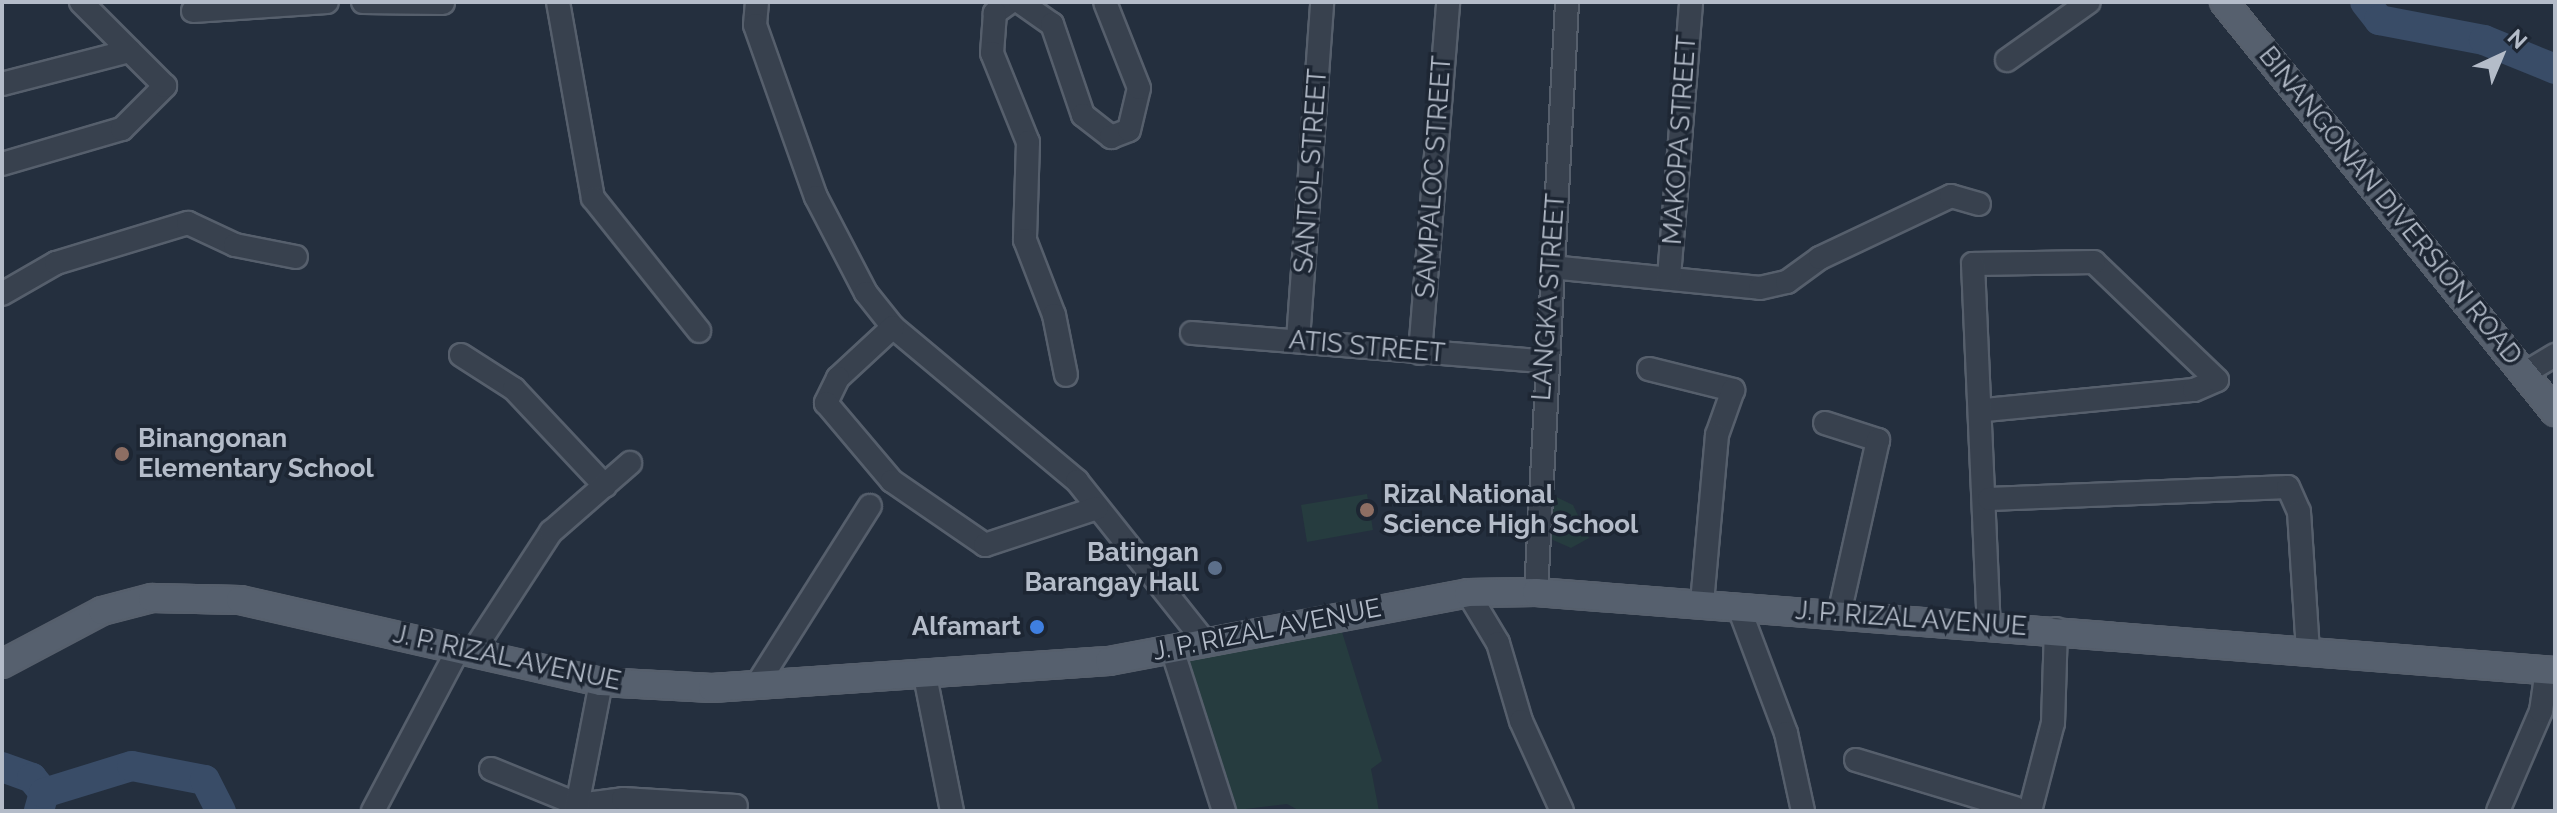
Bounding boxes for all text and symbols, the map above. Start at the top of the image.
north arrow [2461,16,2541,96]
text: N [2503,24,2533,54]
street label: MAKOPA STREET [1657,34,1703,246]
street label: BINANGONAN DIVERSION ROAD [2252,41,2528,371]
street label: SAMPALOC STREET [1410,55,1458,299]
street label: SANTOL STREET [1288,67,1334,275]
street label: LANGKA STREET [1526,192,1572,402]
street label: ATIS STREET [1288,325,1446,369]
place label: Binangonan Elementary School [138,423,374,484]
marker: Binangonan Elementary School [113,445,131,463]
place label: Rizal National Science High School [1383,479,1638,540]
marker: Rizal National Science High School [1358,501,1376,519]
place label: Batingan Barangay Hall [1024,537,1199,598]
marker: Batingan Barangay Hall [1206,559,1224,577]
street label: J. P. RIZAL AVENUE [1149,592,1385,668]
street label: J. P. RIZAL AVENUE [1793,595,2029,643]
place label: Alfamart [912,611,1021,643]
street label: J. P. RIZAL AVENUE [390,618,624,698]
marker: Alfamart [1028,618,1046,636]

